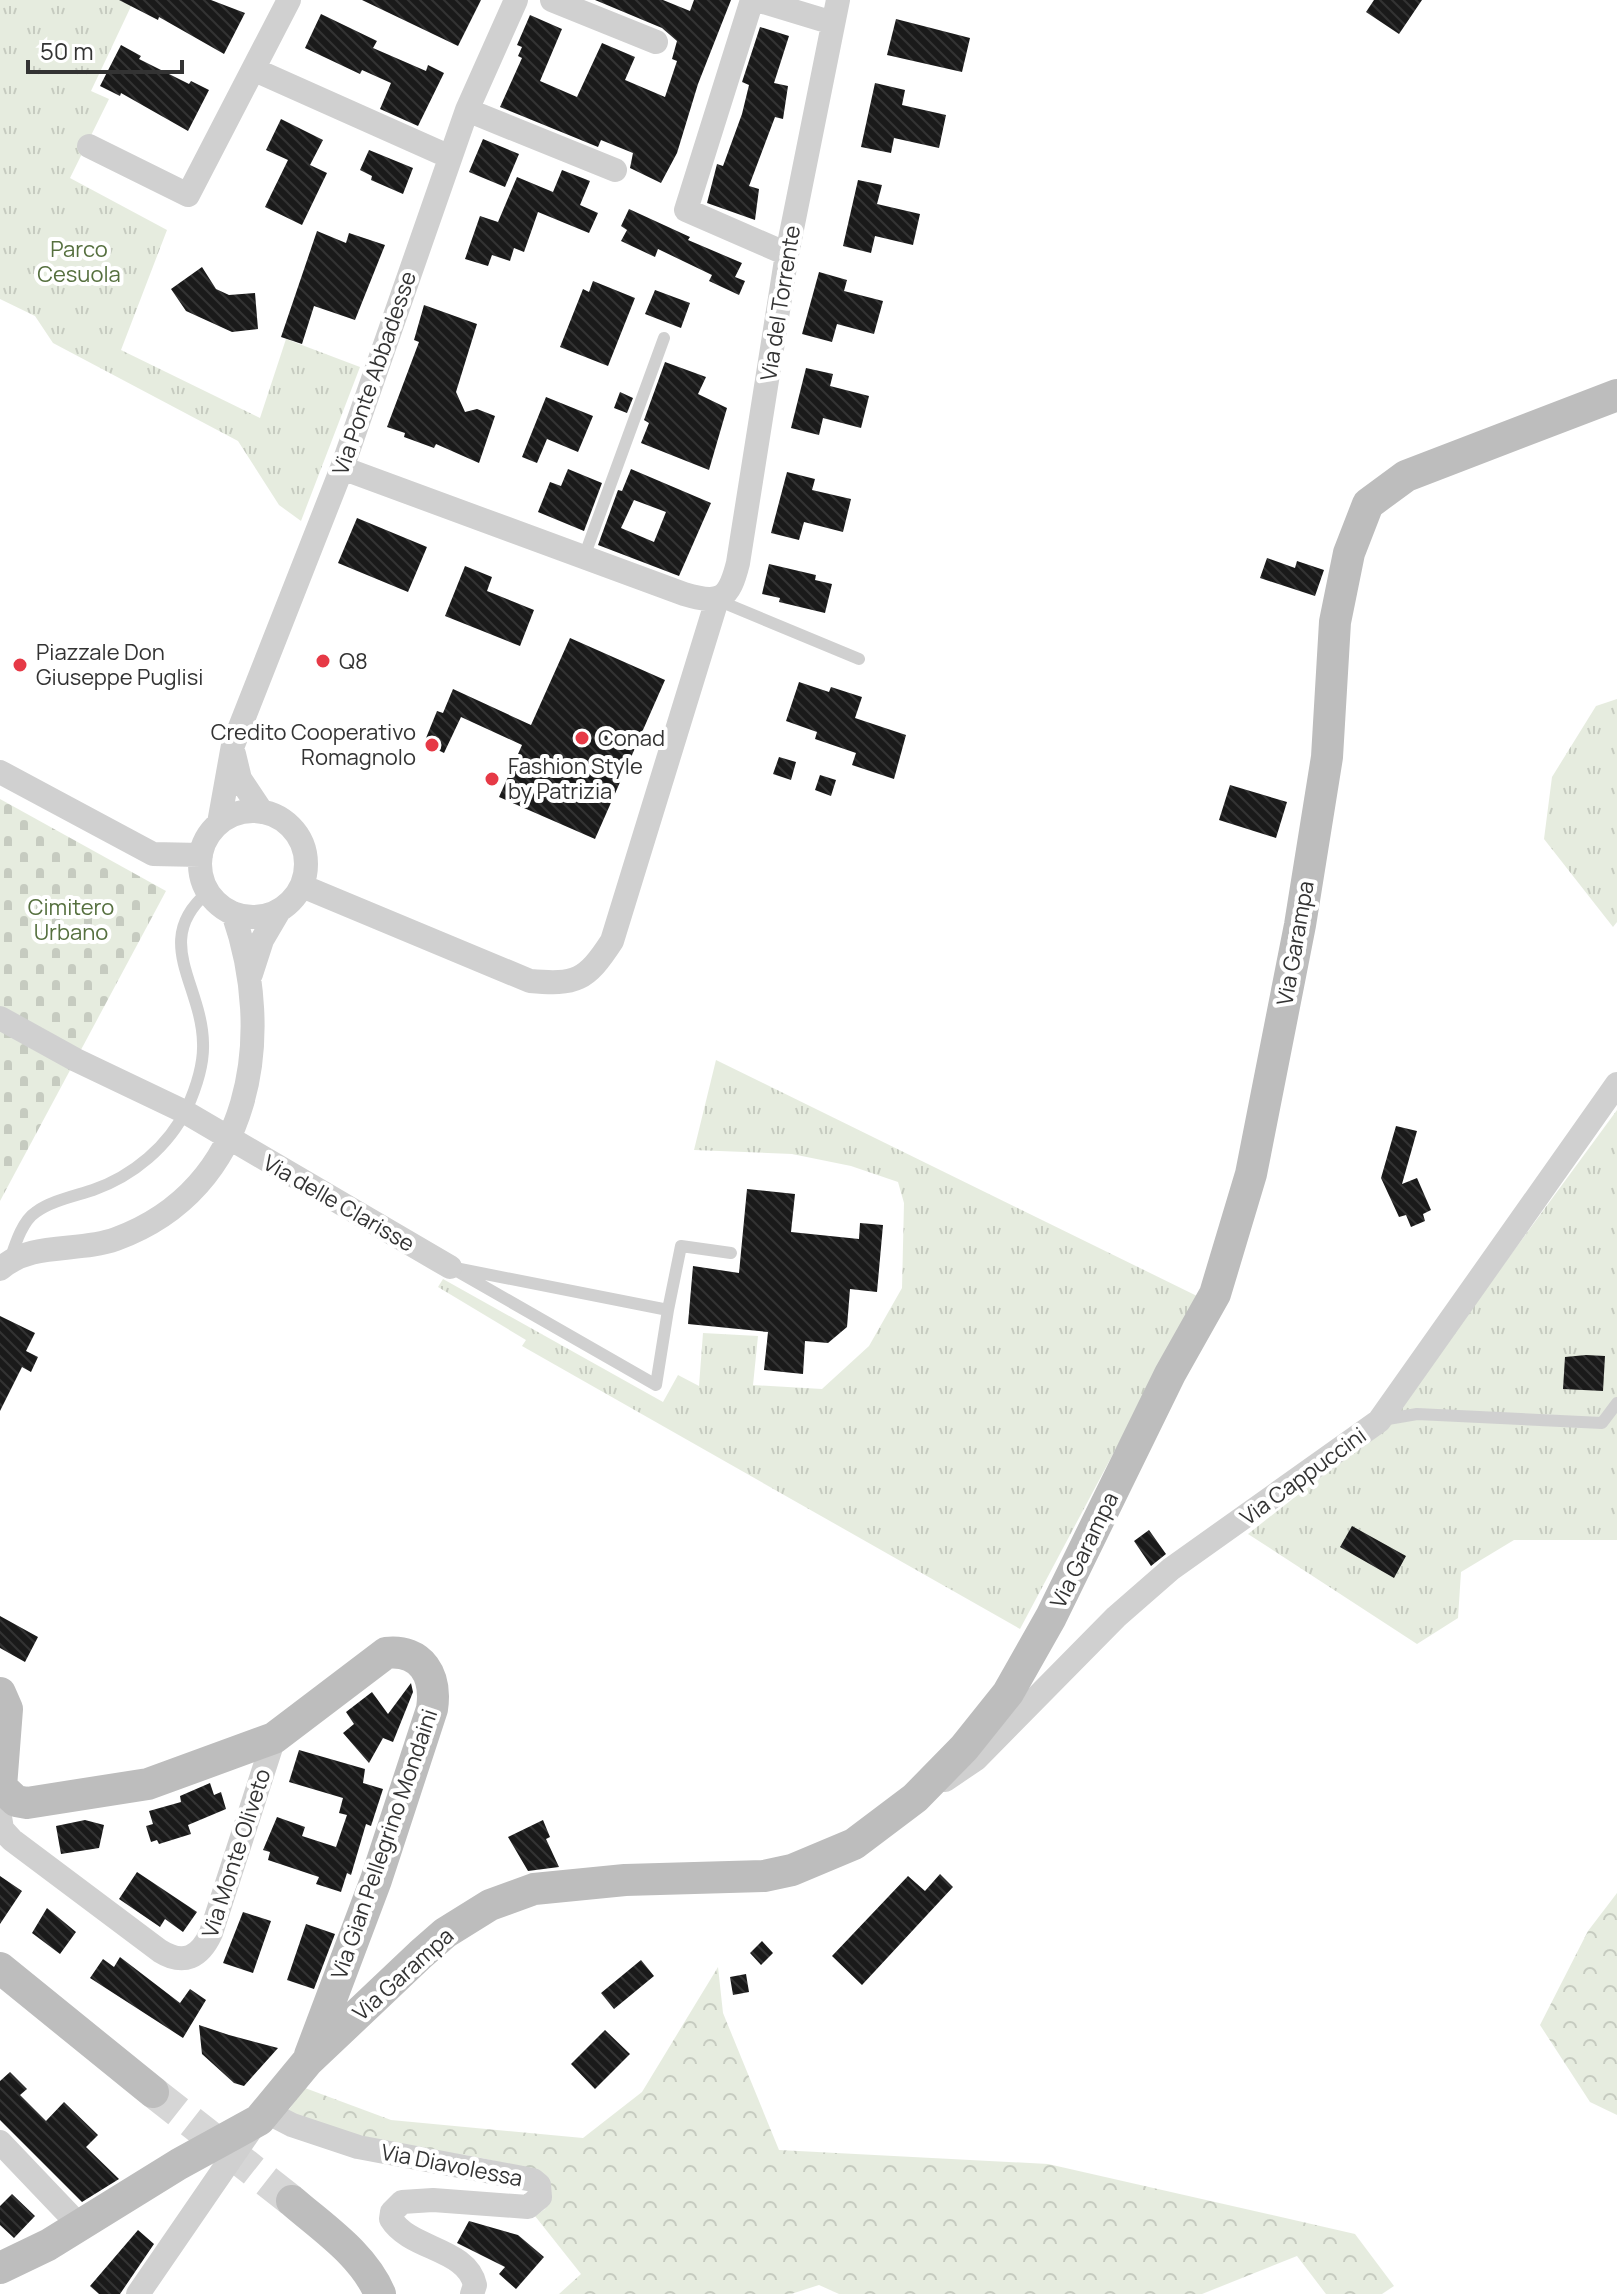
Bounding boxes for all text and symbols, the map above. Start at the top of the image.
scale bar [28,24,182,74]
text: 50 m [40,34,94,67]
street label: Via del Torrente [753,223,807,383]
park label: Parco Cesuola [37,234,121,289]
street label: Via Ponte Abbadesse [325,267,423,479]
place label: Piazzale Don Giuseppe Puglisi [36,637,203,692]
place label: Q8 [339,646,368,676]
marker: Q8 [314,652,332,670]
marker: Piazzale Don Giuseppe Puglisi [11,656,29,674]
place label: Credito Cooperativo Romagnolo [211,717,416,772]
place label: Conad [598,723,665,753]
marker: Conad [573,729,591,747]
marker: Credito Cooperativo Romagnolo [423,736,441,754]
place label: Fashion Style by Patrizia [508,751,643,806]
marker: Fashion Style by Patrizia [483,770,501,788]
street label: Via Garampa [1269,878,1321,1008]
park label: Cimitero Urbano [28,892,114,947]
street label: Via delle Clarisse [258,1147,420,1259]
street label: Via Cappuccini [1234,1420,1372,1532]
street label: Via Garampa [1043,1487,1125,1613]
street label: Via Gian Pellegrino Mondaini [324,1705,444,1983]
street label: Via Monte Oliveto [195,1765,277,1941]
street label: Via Garampa [346,1921,460,2027]
street label: Via Diavolessa [379,2137,525,2193]

